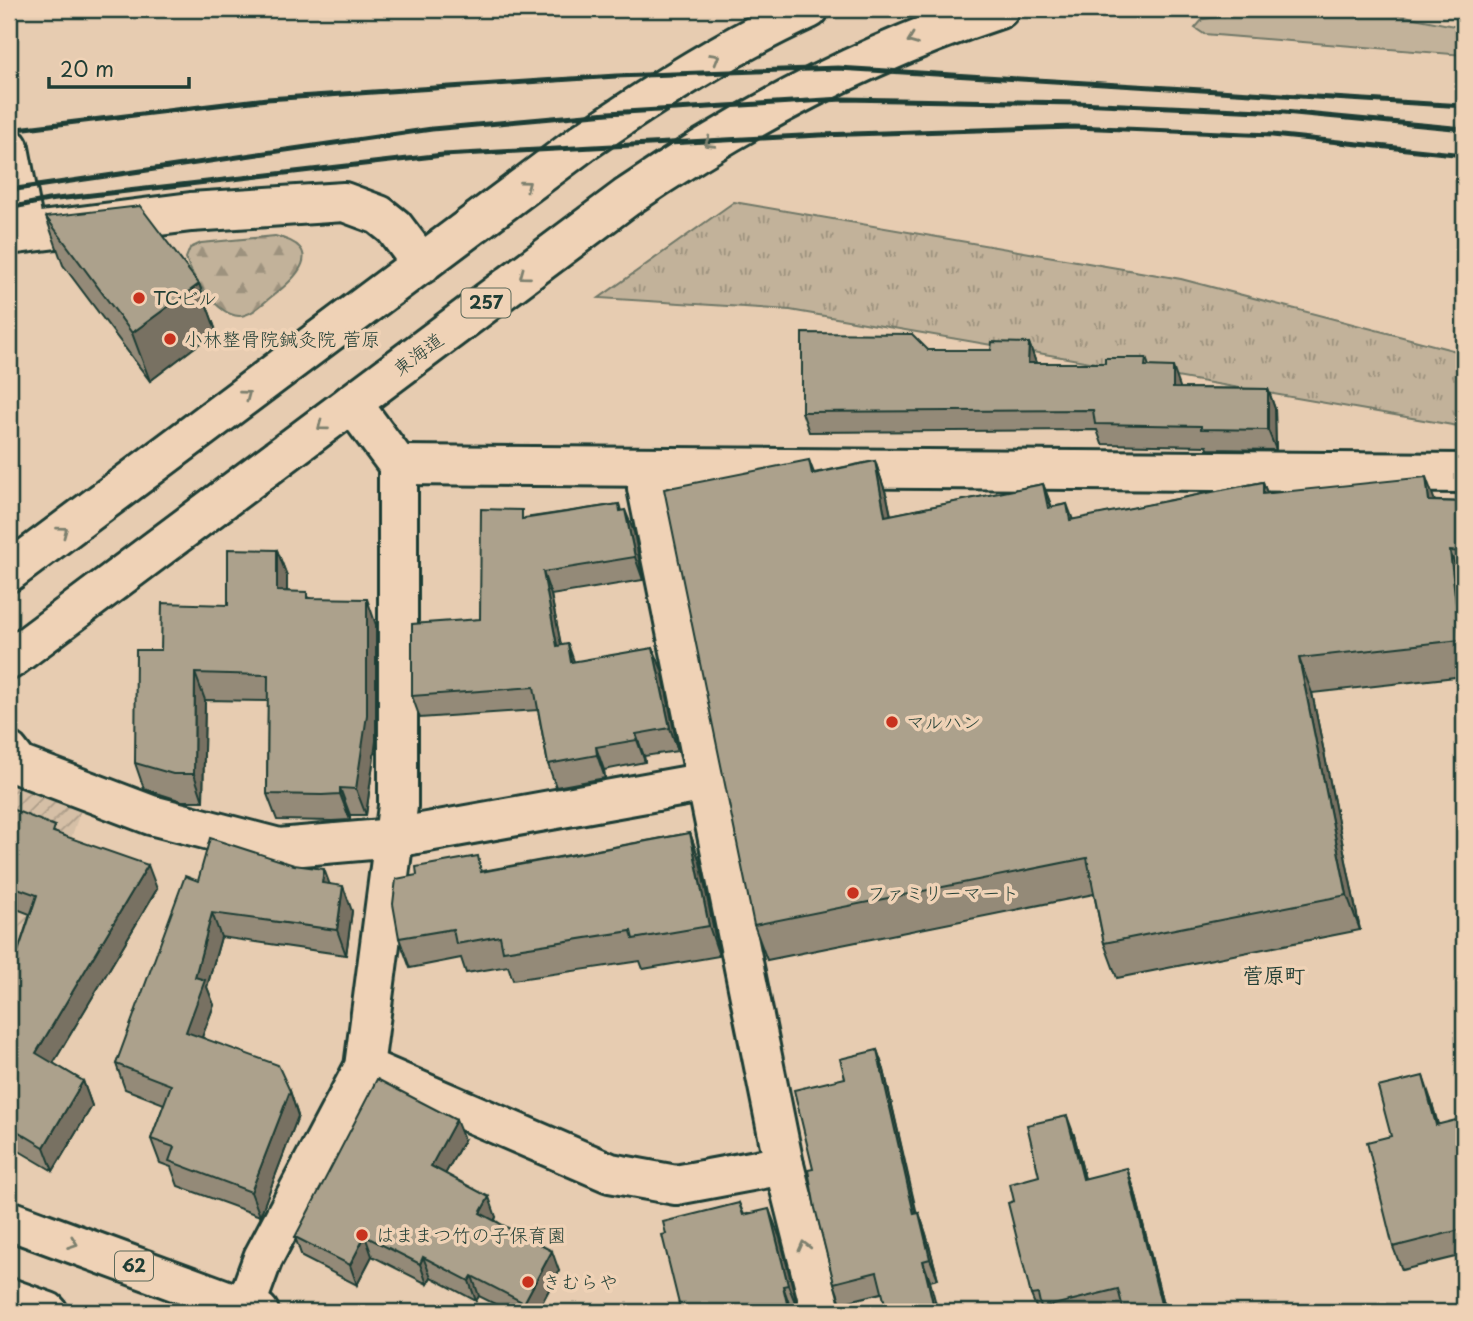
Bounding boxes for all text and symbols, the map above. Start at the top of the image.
one-way arrow [906,32,918,46]
scale bar [49,46,189,90]
text: 20 m [60,52,114,84]
one-way arrow [707,54,720,67]
one-way arrow [704,135,717,148]
one-way arrow [518,181,531,194]
one-way arrow [519,266,532,279]
place label: TCビル [153,283,217,311]
road number: 257 [462,288,510,318]
marker: TCビル [131,290,147,306]
place label: 小林整骨院鍼灸院 菅原 [184,324,380,352]
street label: 東海道 [386,325,449,382]
marker: 小林整骨院鍼灸院 菅原 [162,331,178,347]
one-way arrow [238,390,251,403]
one-way arrow [317,417,330,430]
one-way arrow [56,527,68,539]
place label: マルハン [906,707,981,735]
marker: マルハン [884,714,900,730]
place label: ファミリーマート [867,878,1019,906]
marker: ファミリーマート [845,885,861,901]
district label: 菅原町 [1243,958,1306,990]
place label: はままつ竹の子保育園 [376,1220,566,1248]
marker: はままつ竹の子保育園 [354,1227,370,1243]
one-way arrow [66,1235,78,1249]
one-way arrow [798,1240,812,1252]
road number: 62 [115,1252,153,1280]
place label: きむらや [542,1267,618,1295]
marker: きむらや [520,1274,536,1290]

